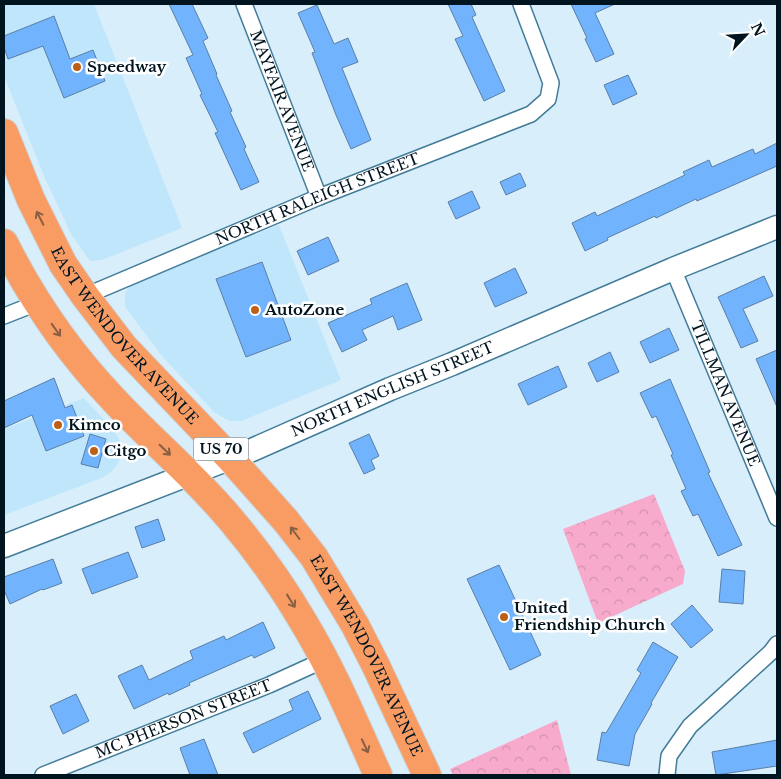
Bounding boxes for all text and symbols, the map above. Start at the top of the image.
north arrow [721,10,771,60]
text: N [747,20,769,39]
street label: MAYFAIR AVENUE [246,27,318,174]
place label: Speedway [87,57,167,76]
marker: Speedway [71,61,83,73]
street label: NORTH RALEIGH STREET [212,149,422,249]
one-way arrow [35,211,44,226]
street label: EAST WENDOVER AVENUE [47,243,203,428]
place label: AutoZone [264,300,344,319]
marker: AutoZone [249,304,261,316]
street label: TILLMAN AVENUE [687,318,764,469]
one-way arrow [51,323,61,337]
street label: NORTH ENGLISH STREET [288,337,497,441]
place label: Kimco [68,415,121,434]
marker: Kimco [52,419,64,431]
road number: US 70 [194,438,248,460]
place label: Citgo [104,441,147,460]
one-way arrow [158,444,171,456]
marker: Citgo [88,445,100,457]
one-way arrow [290,527,301,540]
street label: EAST WENDOVER AVENUE [306,551,427,759]
one-way arrow [286,594,296,608]
place label: United Friendship Church [514,598,665,634]
marker: United Friendship Church [498,611,510,623]
street label: MC PHERSON STREET [92,675,274,762]
one-way arrow [360,738,370,753]

